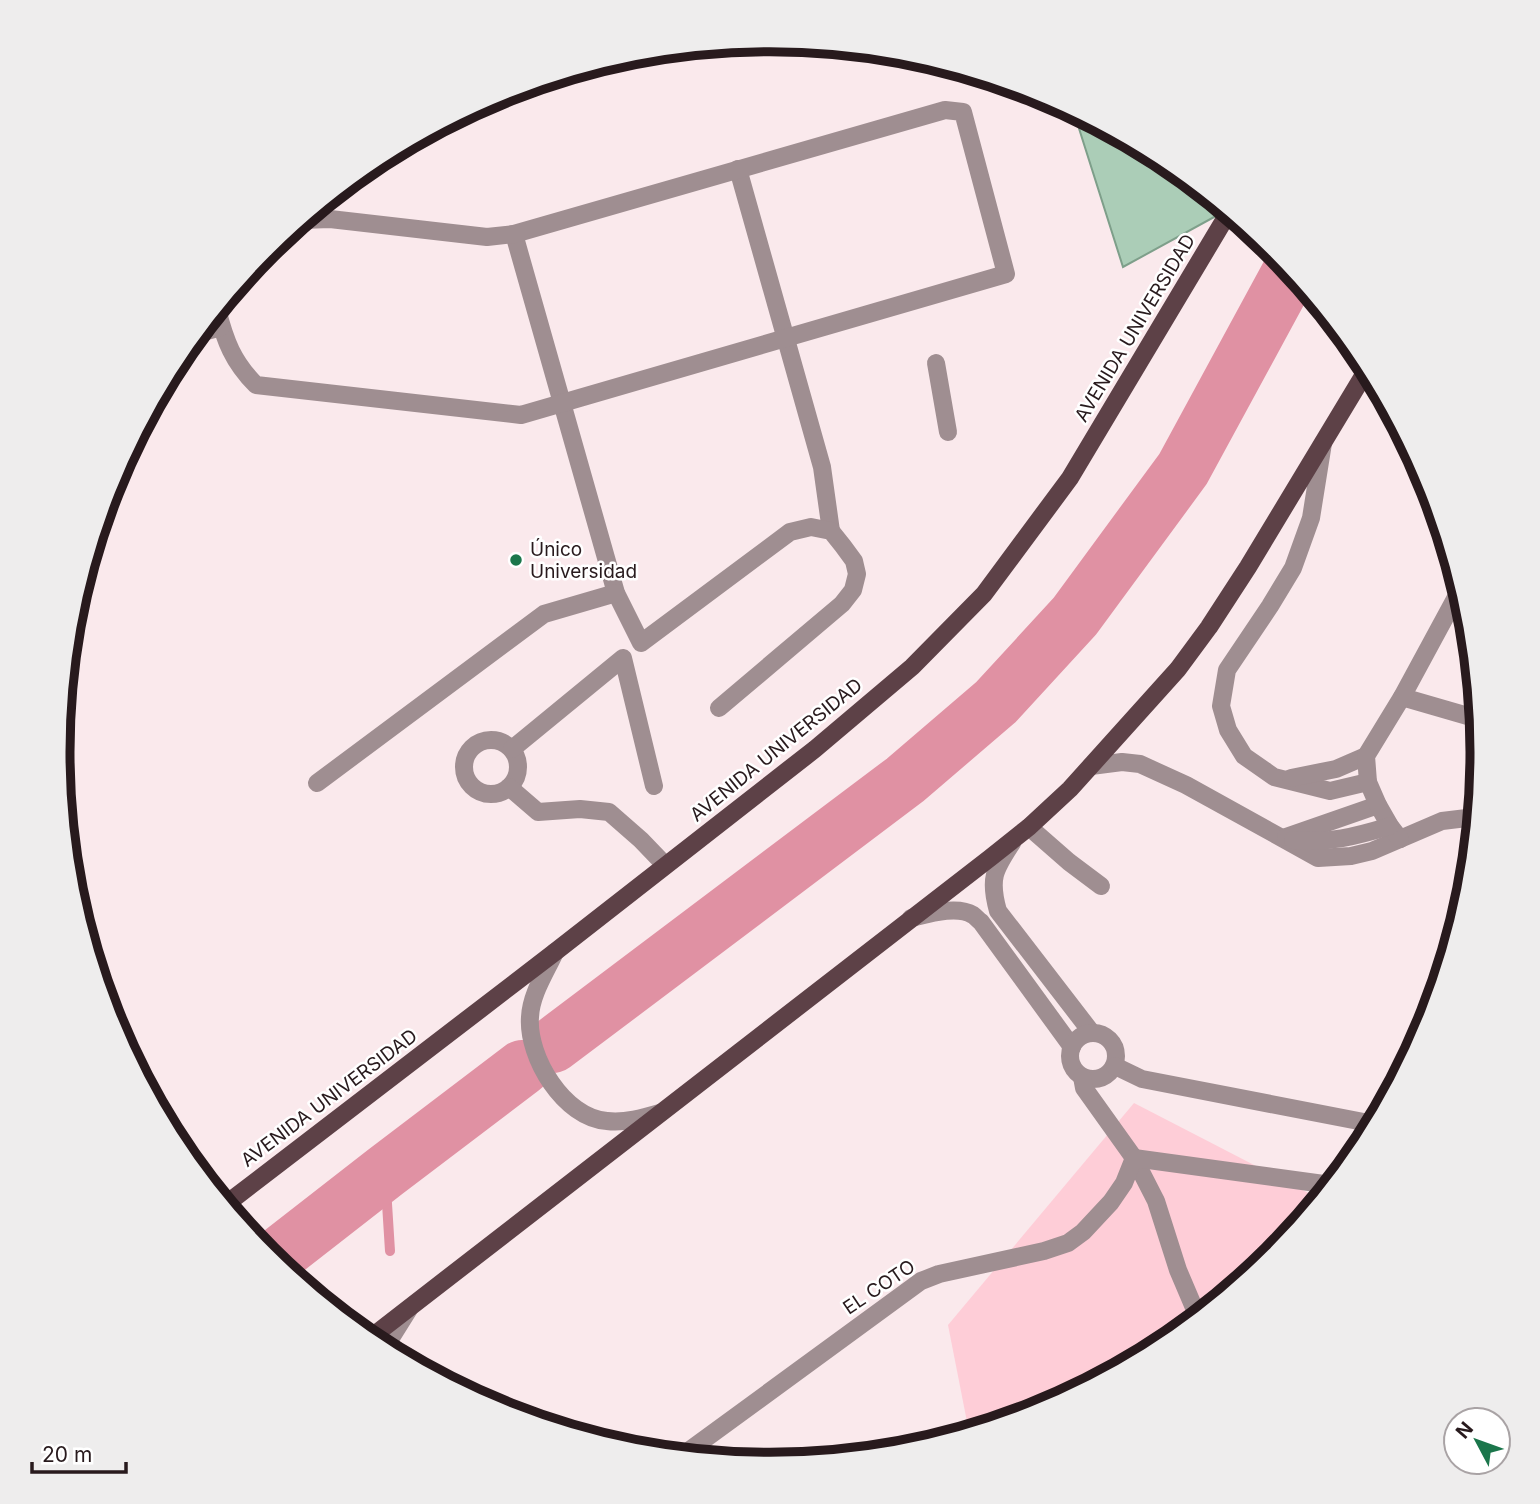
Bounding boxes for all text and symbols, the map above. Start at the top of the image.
street label: AVENIDA UNIVERSIDAD [1070,230,1200,426]
place label: Único Universidad [530,537,637,583]
marker: Único Universidad [508,552,524,568]
street label: AVENIDA UNIVERSIDAD [685,673,867,827]
street label: AVENIDA UNIVERSIDAD [236,1024,422,1172]
street label: EL COTO [839,1255,919,1319]
north arrow [1442,1406,1512,1476]
text: N [1451,1417,1478,1443]
scale bar [32,1430,126,1474]
text: 20 m [42,1442,92,1467]

